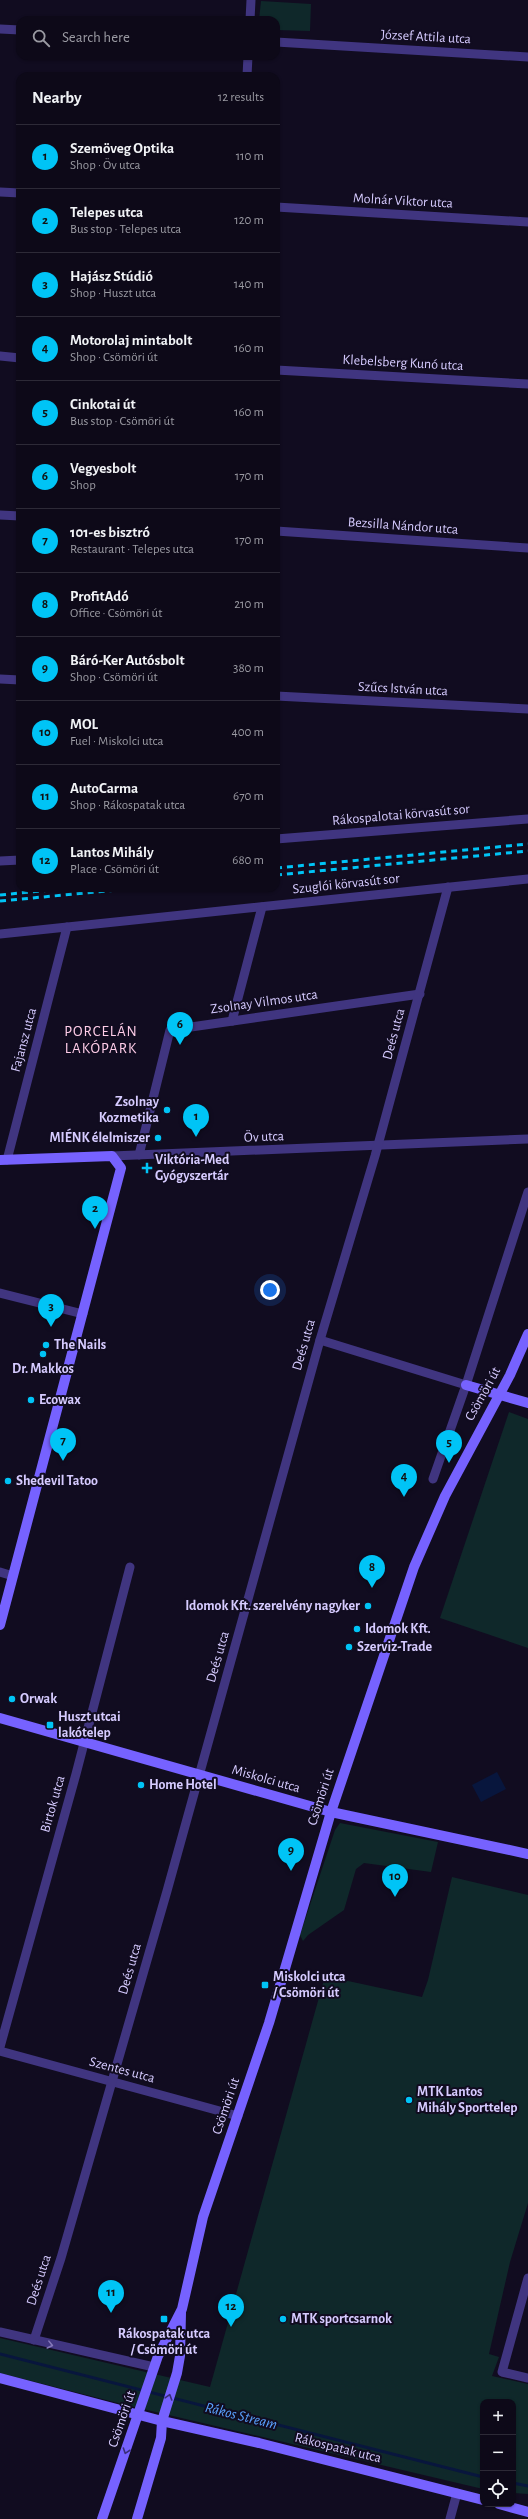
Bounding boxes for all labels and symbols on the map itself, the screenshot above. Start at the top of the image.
street label: József Attila utca [381,28,472,46]
street label: Molnár Viktor utca [353,191,454,211]
street label: Klebelsberg Kunó utca [342,353,464,373]
street label: Bezsilla Nándor utca [347,515,459,537]
street label: Szűcs István utca [358,680,449,698]
street label: Rákospalotai körvasút sor [332,802,471,828]
street label: Szuglói körvasút sor [292,871,401,897]
street label: Zsolnay Vilmos utca [209,987,319,1016]
street label: Fajansz utca [9,1006,39,1074]
street label: Deés utca [380,1006,408,1061]
pin: 6 [167,1012,193,1045]
district label: PORCELÁN LAKÓPARK [64,1022,138,1056]
place label: Zsolnay Kozmetika [99,1095,160,1125]
pin: 1 [183,1104,209,1137]
marker: Zsolnay Kozmetika [162,1105,172,1115]
street label: Öv utca [244,1126,285,1145]
place label: MIÉNK élelmiszer [49,1128,150,1145]
marker: MIÉNK élelmiszer [153,1133,163,1143]
place label: Viktória-Med Gyógyszertár [155,1153,230,1183]
marker: Viktória-Med Gyógyszertár [142,1163,152,1173]
pin: 2 [82,1196,108,1229]
your location [260,1280,280,1300]
pin: 3 [38,1294,64,1327]
street label: Deés utca [290,1317,318,1372]
place label: The Nails [54,1338,106,1352]
marker: The Nails [41,1340,51,1350]
marker: Dr. Makkos [38,1349,48,1359]
place label: Dr. Makkos [12,1362,74,1376]
street label: Csömöri út [463,1364,504,1423]
place label: Ecowax [39,1393,81,1407]
marker: Ecowax [26,1395,36,1405]
pin: 7 [50,1428,76,1461]
pin: 5 [436,1430,462,1463]
pin: 4 [391,1464,417,1497]
place label: Shedevil Tatoo [16,1474,98,1488]
marker: Shedevil Tatoo [3,1476,13,1486]
pin: 8 [359,1555,385,1588]
place label: Idomok Kft. szerelvény nagyker [185,1599,360,1613]
marker: Idomok Kft. szerelvény nagyker [363,1601,373,1611]
place label: Idomok Kft. [365,1622,431,1636]
marker: Idomok Kft. [352,1624,362,1634]
street label: Deés utca [204,1629,232,1684]
place label: Szerviz-Trade [357,1640,433,1654]
marker: Szerviz-Trade [344,1642,354,1652]
place label: Orwak [20,1692,57,1706]
marker: Orwak [7,1694,17,1704]
place label: Huszt utcai lakótelep [58,1710,121,1740]
marker: Huszt utcai lakótelep [45,1720,55,1730]
street label: Miskolci utca [230,1763,302,1796]
street label: Csömöri út [305,1766,337,1827]
street label: Birtok utca [38,1773,68,1834]
place label: Home Hotel [149,1778,217,1792]
marker: Home Hotel [136,1780,146,1790]
pin: 9 [278,1838,304,1871]
pin: 10 [382,1864,408,1897]
street label: Deés utca [116,1941,144,1996]
place label: Miskolci utca / Csömöri út [272,1970,346,2000]
marker: Miskolci utca / Csömöri út [260,1980,270,1990]
street label: Szentes utca [88,2055,157,2086]
street label: Csömöri út [210,2075,242,2136]
place label: MTK Lantos Mihály Sporttelep [417,2085,518,2115]
marker: MTK Lantos Mihály Sporttelep [404,2095,414,2105]
street label: Deés utca [24,2252,54,2307]
pin: 11 [98,2280,124,2313]
pin: 12 [218,2294,244,2327]
place label: MTK sportcsarnok [291,2312,392,2326]
marker: Rákospatak utca / Csömöri út [159,2314,169,2324]
marker: MTK sportcsarnok [278,2314,288,2324]
place label: Rákospatak utca / Csömöri út [118,2327,210,2357]
one-way arrow [47,2340,53,2348]
street label: Csömöri út [106,2388,138,2449]
one-way arrow [164,2394,173,2401]
water label: Rákos Stream [204,2400,278,2432]
street label: Rákospatak utca [293,2430,383,2466]
one-way arrow [122,2447,130,2454]

